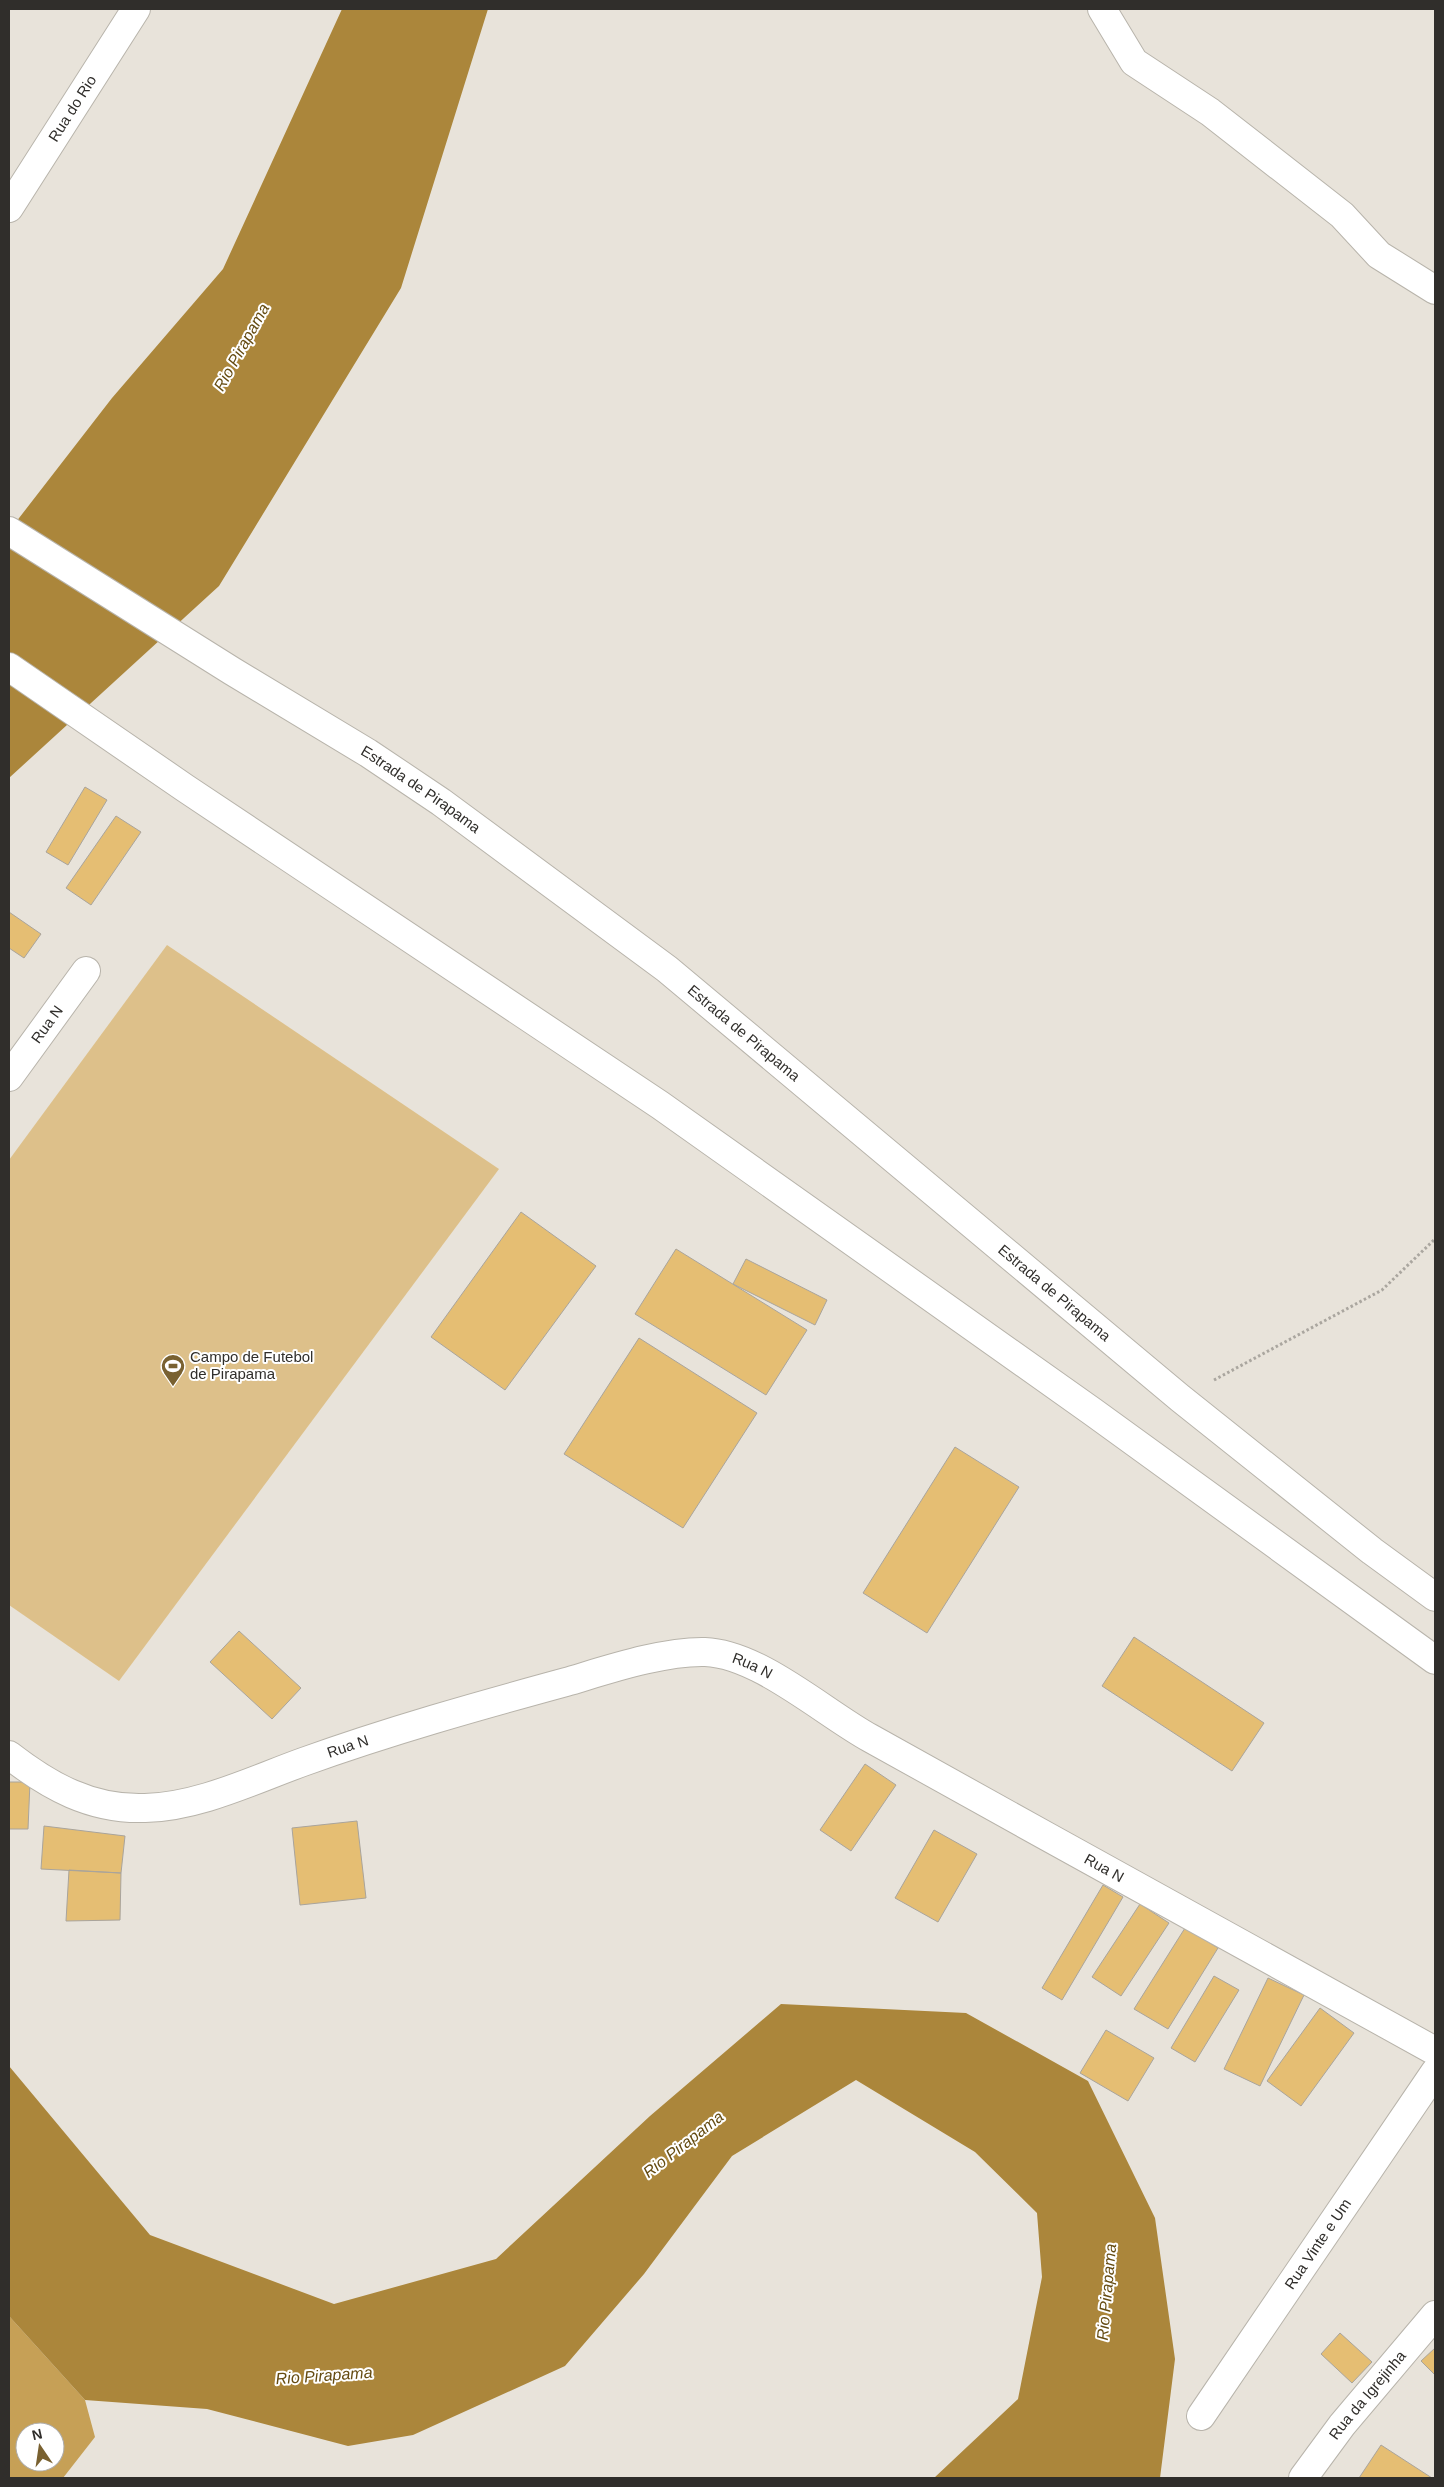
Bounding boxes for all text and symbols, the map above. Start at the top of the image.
street label: Rua do Rio [45,72,99,144]
water label: Rio Pirapama [211,301,272,394]
street label: Estrada de Pirapama [358,742,484,836]
street label: Estrada de Pirapama [684,981,804,1085]
street label: Rua N [27,1002,66,1046]
street label: Estrada de Pirapama [995,1241,1115,1345]
place label: Campo de Futebol de Pirapama [190,1348,313,1382]
sports icon: Campo de Futebol de Pirapama [160,1353,186,1387]
street label: Rua N [730,1649,776,1682]
street label: Rua N [325,1731,370,1761]
street label: Rua N [1082,1850,1127,1885]
water label: Rio Pirapama [640,2108,727,2181]
street label: Rua Vinte e Um [1281,2195,1354,2292]
water label: Rio Pirapama [1094,2243,1119,2341]
street label: Rua da Igrejinha [1325,2347,1409,2443]
water label: Rio Pirapama [275,2364,373,2387]
north arrow [15,2422,65,2472]
text: N [30,2425,44,2443]

